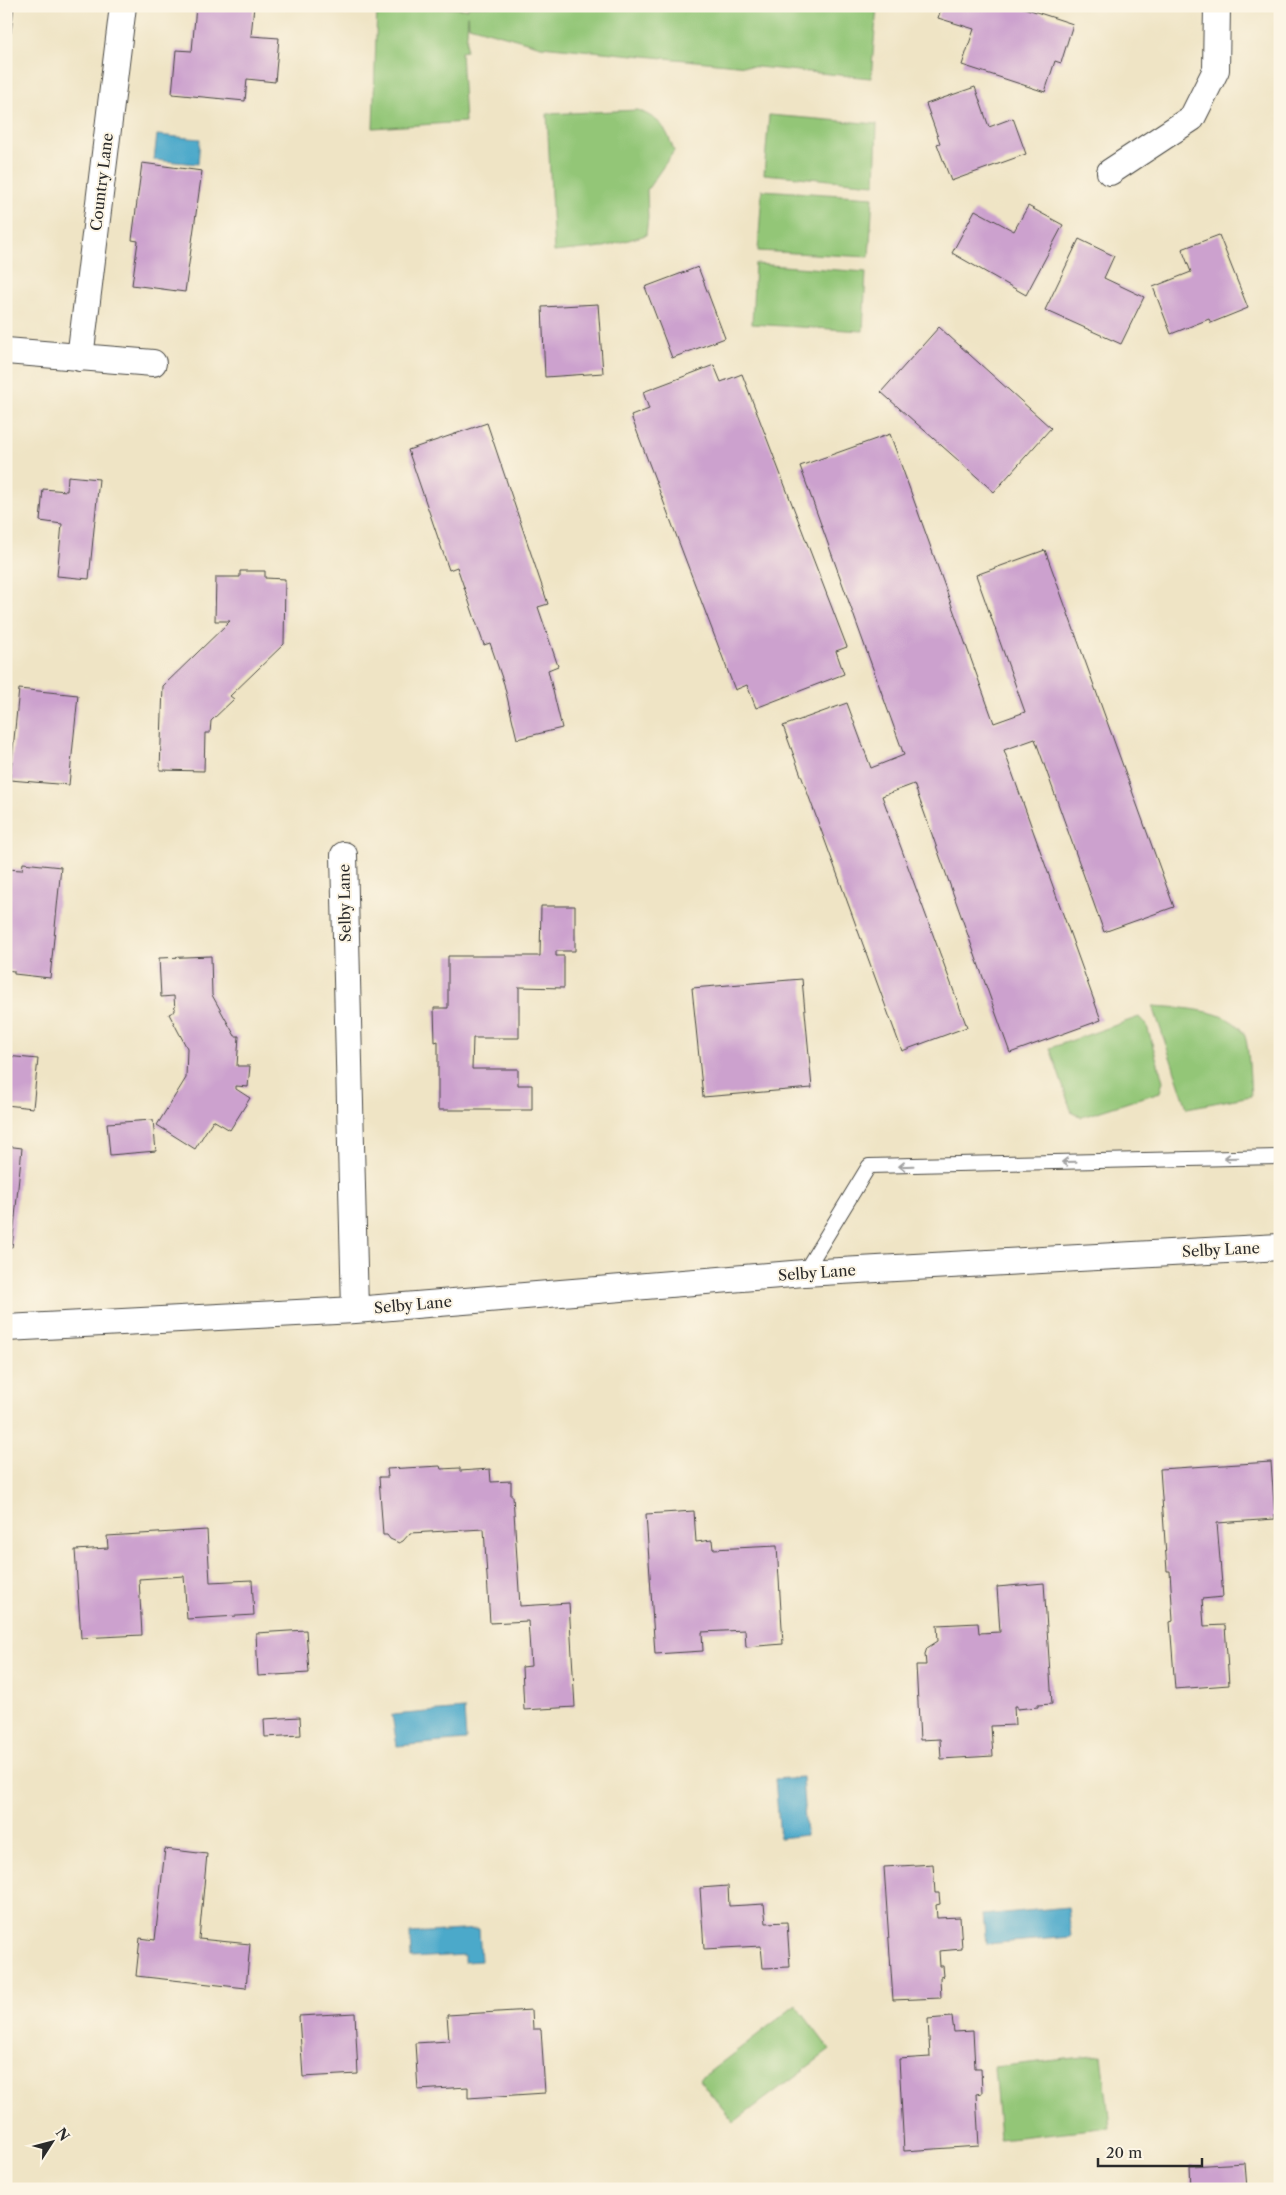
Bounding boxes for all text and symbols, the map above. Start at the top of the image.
street label: Country Lane [86,132,117,232]
street label: Selby Lane [334,864,355,942]
one-way arrow [1223,1154,1239,1163]
one-way arrow [1061,1157,1077,1167]
one-way arrow [898,1161,914,1170]
street label: Selby Lane [1182,1238,1260,1261]
street label: Selby Lane [777,1260,857,1285]
street label: Selby Lane [373,1292,453,1317]
north arrow [28,2118,78,2168]
text: N [52,2124,73,2145]
scale bar [1098,2135,1202,2167]
text: 20 m [1106,2143,1142,2162]

